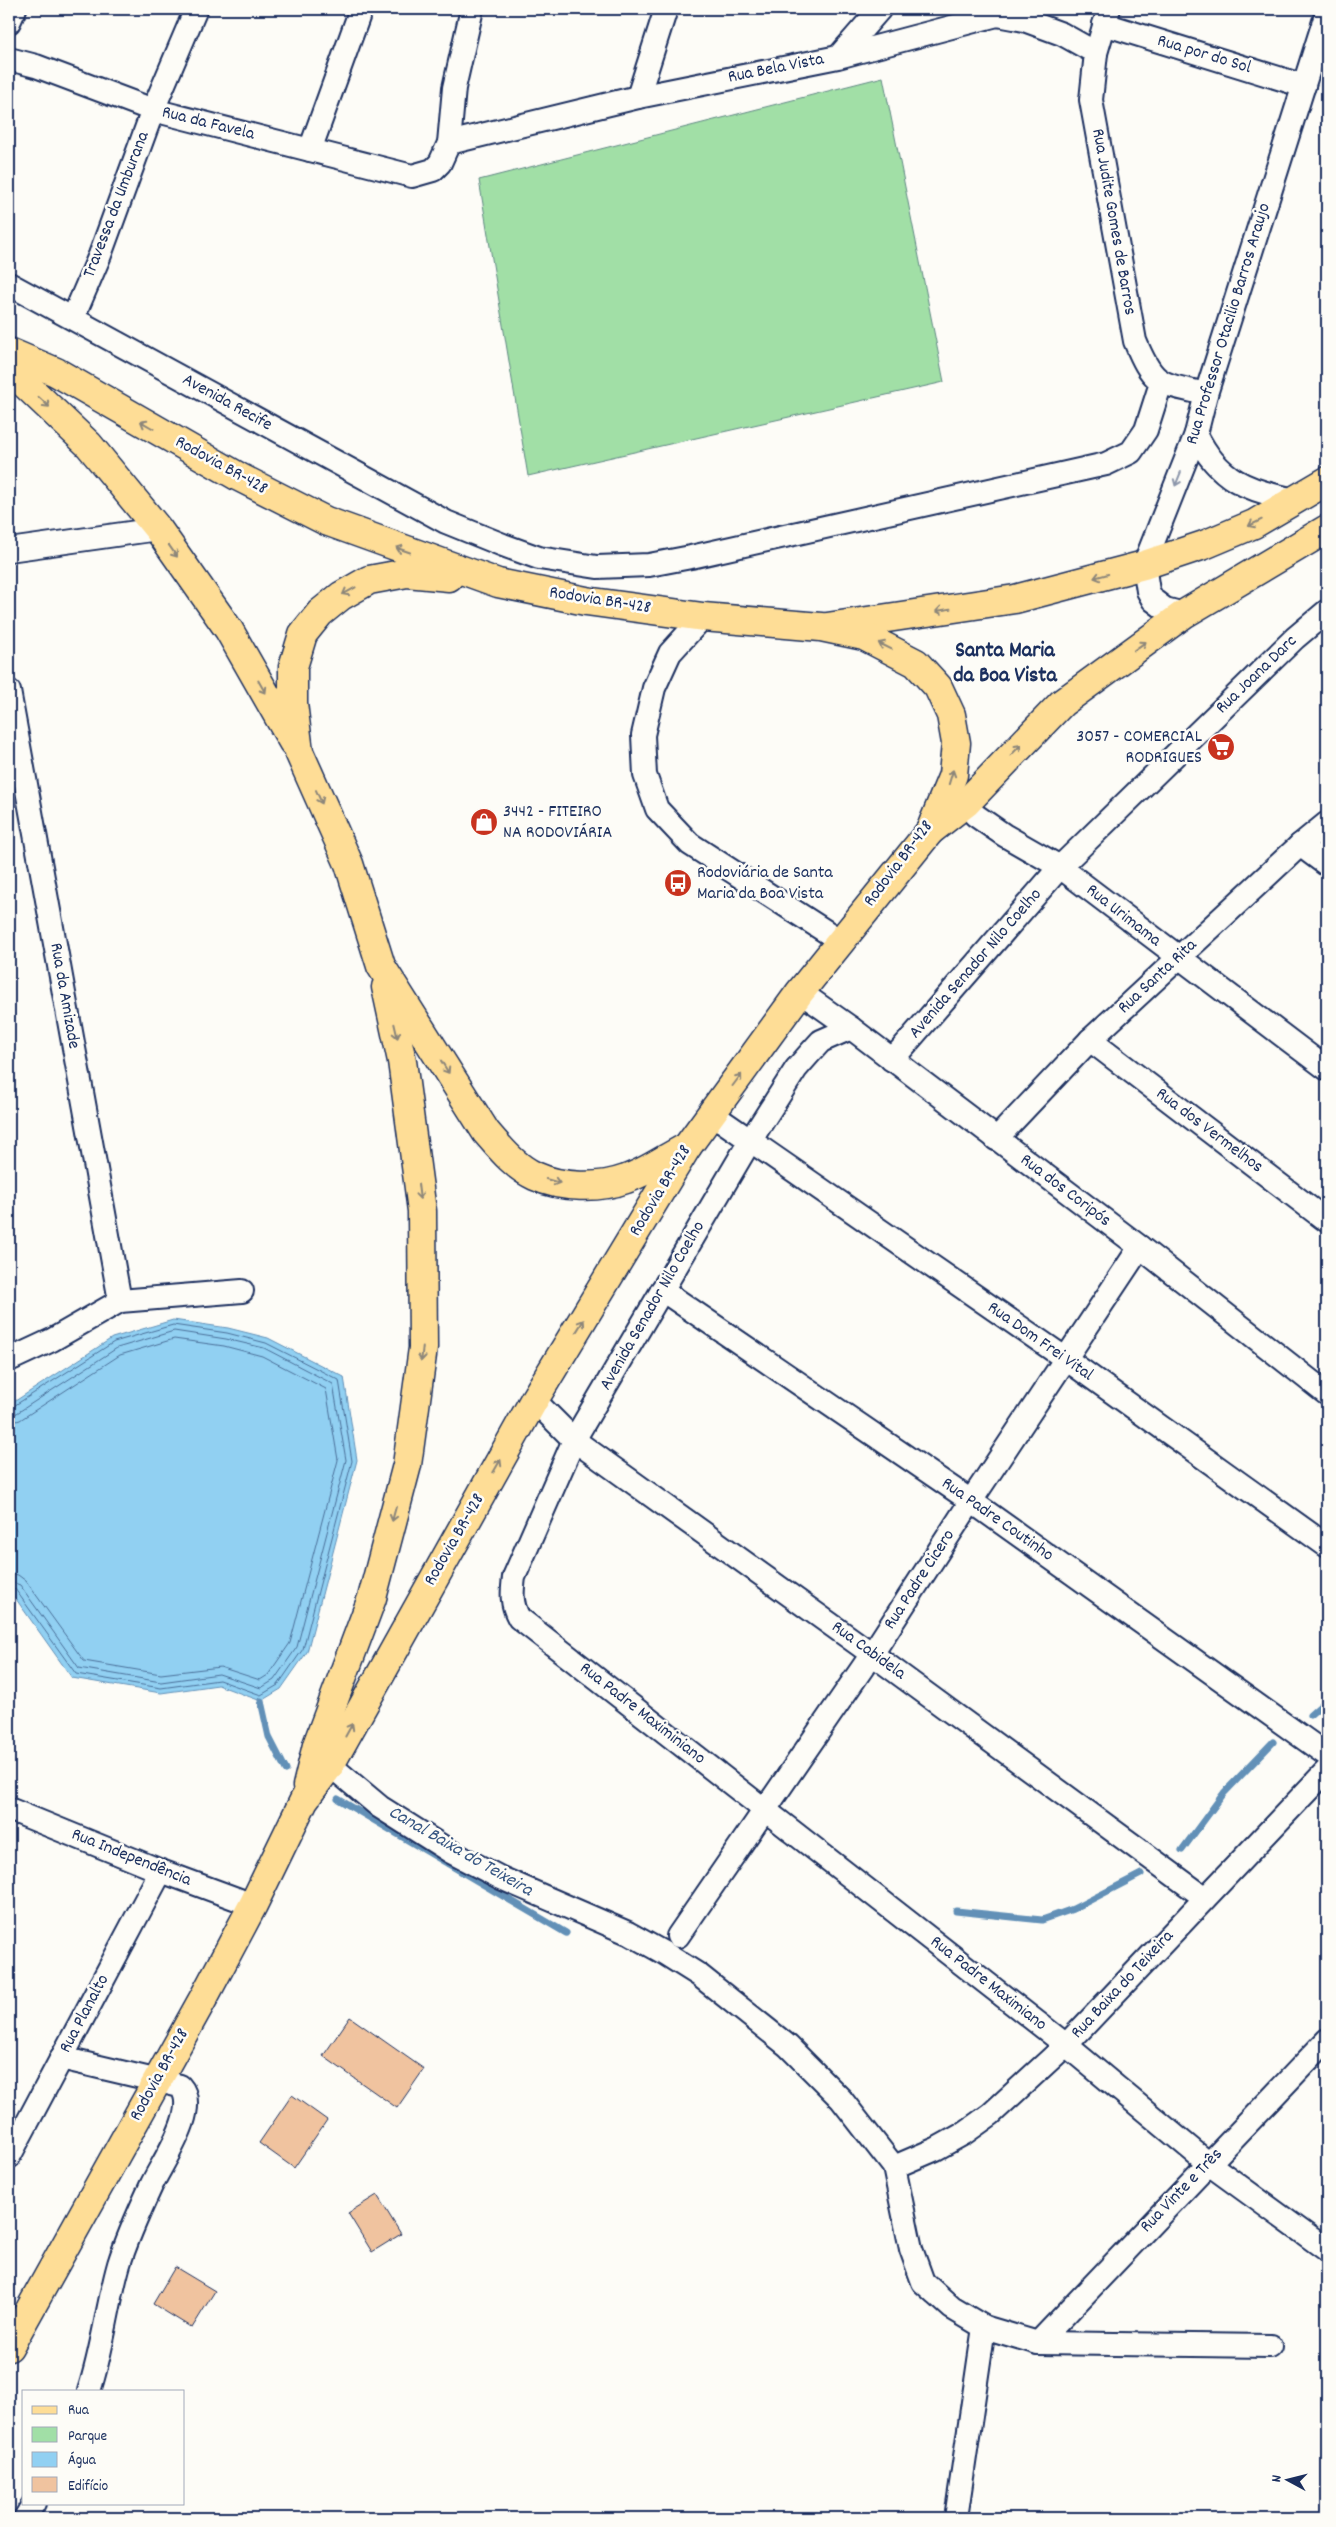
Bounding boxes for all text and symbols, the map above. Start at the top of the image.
street label: Rua por do Sol [1154,29,1255,81]
street label: Rua Bela Vista [726,47,827,91]
street label: Rua da Favela [159,100,258,148]
street label: Rua Judite Gomes de Barros [1084,127,1142,317]
street label: Travessa da Umburana [78,128,157,282]
street label: Rua Professor Otacilio Barros Araujo [1180,200,1278,448]
street label: Avenida Recife [177,368,277,438]
one-way arrow [38,396,51,408]
one-way arrow [141,419,155,429]
street label: Rodovia BR-428 [170,430,272,502]
one-way arrow [1173,471,1182,487]
one-way arrow [1247,518,1262,528]
one-way arrow [168,544,178,558]
one-way arrow [395,544,411,554]
one-way arrow [1094,572,1110,582]
street label: Rodovia BR-428 [547,581,653,621]
one-way arrow [342,587,357,597]
one-way arrow [935,606,951,616]
street label: Rua Joana Darc [1211,630,1303,720]
district label: Santa Maria da Boa Vista [953,636,1057,692]
one-way arrow [1133,640,1146,651]
one-way arrow [878,641,893,650]
one-way arrow [257,680,267,694]
place label: 3057 - COMERCIAL RODRIGUES [1076,725,1203,771]
supermarket icon: 3057 - COMERCIAL RODRIGUES [1206,732,1236,762]
one-way arrow [1010,744,1022,756]
one-way arrow [947,770,957,786]
one-way arrow [314,789,324,804]
place label: 3442 - FITEIRO NA RODOVIÁRIA [503,800,612,846]
shop icon: 3442 - FITEIRO NA RODOVIÁRIA [469,807,499,837]
street label: Rodovia BR-428 [858,816,940,912]
place label: Rodoviária de Santa Maria da Boa Vista [697,861,833,907]
bus stop icon: Rodoviária de Santa Maria da Boa Vista [663,868,693,898]
street label: Rua Urimama [1080,879,1166,954]
street label: Avenida Senador Nilo Coelho [904,883,1048,1045]
street label: Rua Santa Rita [1113,933,1204,1020]
street label: Rua da Amizade [42,941,86,1051]
one-way arrow [392,1022,401,1038]
one-way arrow [440,1059,450,1073]
one-way arrow [732,1073,742,1087]
street label: Rua dos Vermelhos [1150,1082,1268,1180]
street label: Rodovia BR-428 [624,1141,698,1241]
street label: Rua dos Coripós [1014,1149,1116,1233]
one-way arrow [545,1177,561,1187]
one-way arrow [415,1183,425,1199]
street label: Avenida Senador Nilo Coelho [594,1217,712,1395]
street label: Rua Dom Frei Vital [982,1296,1099,1388]
one-way arrow [575,1320,585,1334]
one-way arrow [417,1345,427,1361]
one-way arrow [492,1458,502,1473]
street label: Rua Padre Coutinho [936,1472,1058,1568]
street label: Rodovia BR-428 [419,1489,491,1591]
one-way arrow [389,1505,398,1521]
street label: Rua Padre Cicero [878,1525,962,1635]
street label: Rua Cabidela [826,1615,911,1687]
street label: Rua Padre Maximiniano [574,1657,710,1771]
one-way arrow [344,1722,354,1737]
water label: Canal Baixa do Teixeira [383,1800,538,1905]
street label: Rua Independência [67,1823,195,1894]
street label: Rua Baixa do Teixeira [1066,1925,1180,2045]
street label: Rua Padre Maximiano [924,1930,1052,2038]
street label: Rua Planalto [54,1970,116,2058]
street label: Rodovia BR-428 [124,2024,196,2126]
street label: Rua Vinte e Três [1135,2143,1229,2239]
legend [22,2390,185,2504]
text: Rua [68,2400,90,2422]
text: Parque [68,2426,108,2448]
text: Água [68,2450,97,2472]
north arrow [1264,2454,1314,2504]
text: N [1267,2474,1287,2483]
text: Edifício [68,2476,108,2498]

